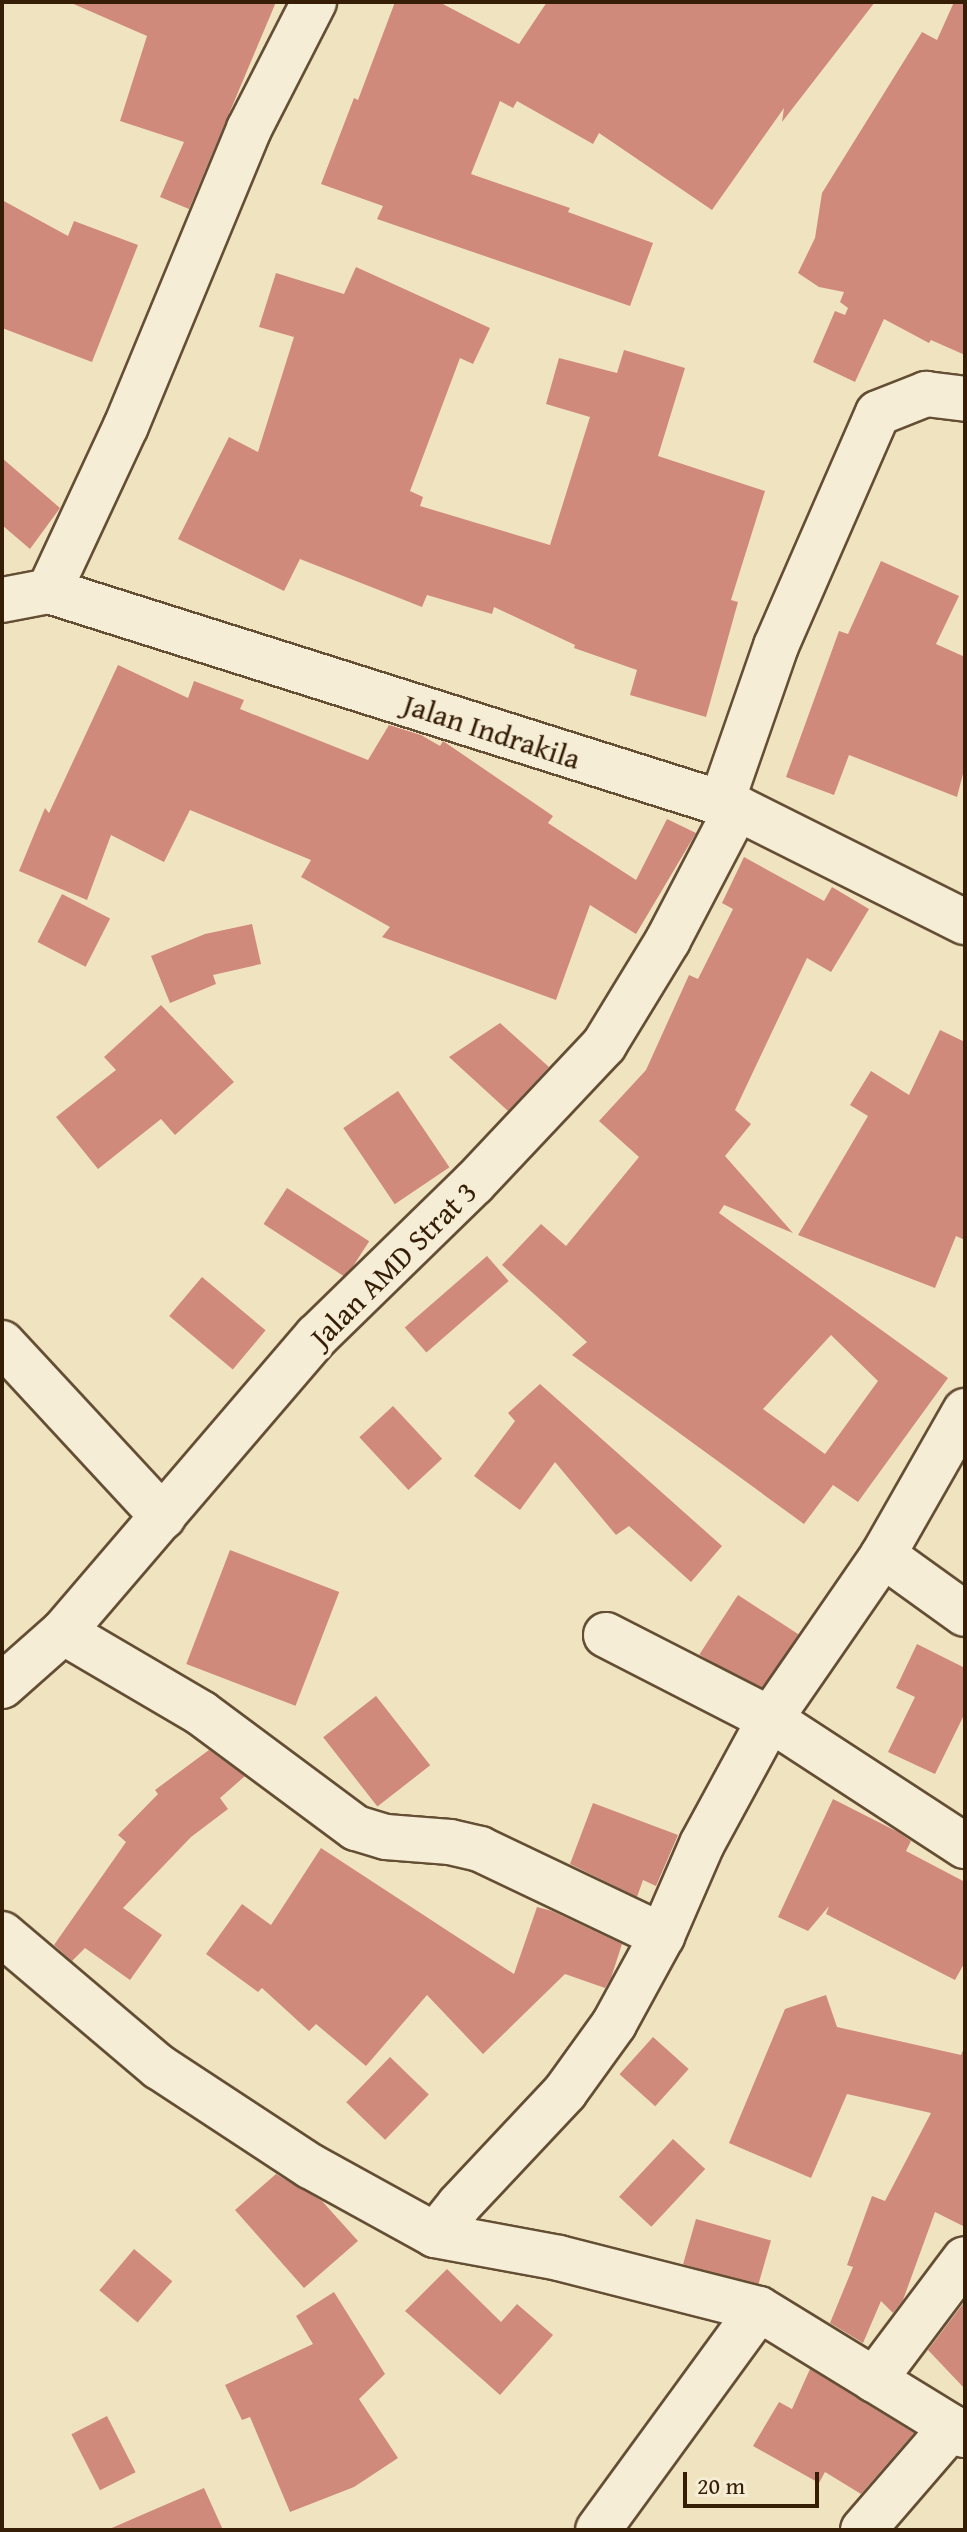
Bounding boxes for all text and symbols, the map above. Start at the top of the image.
street label: Jalan Indrakila [399,685,585,777]
street label: Jalan AMD Strat 3 [302,1173,484,1355]
scale bar [687,2456,823,2506]
text: 20 m [697,2468,745,2503]

